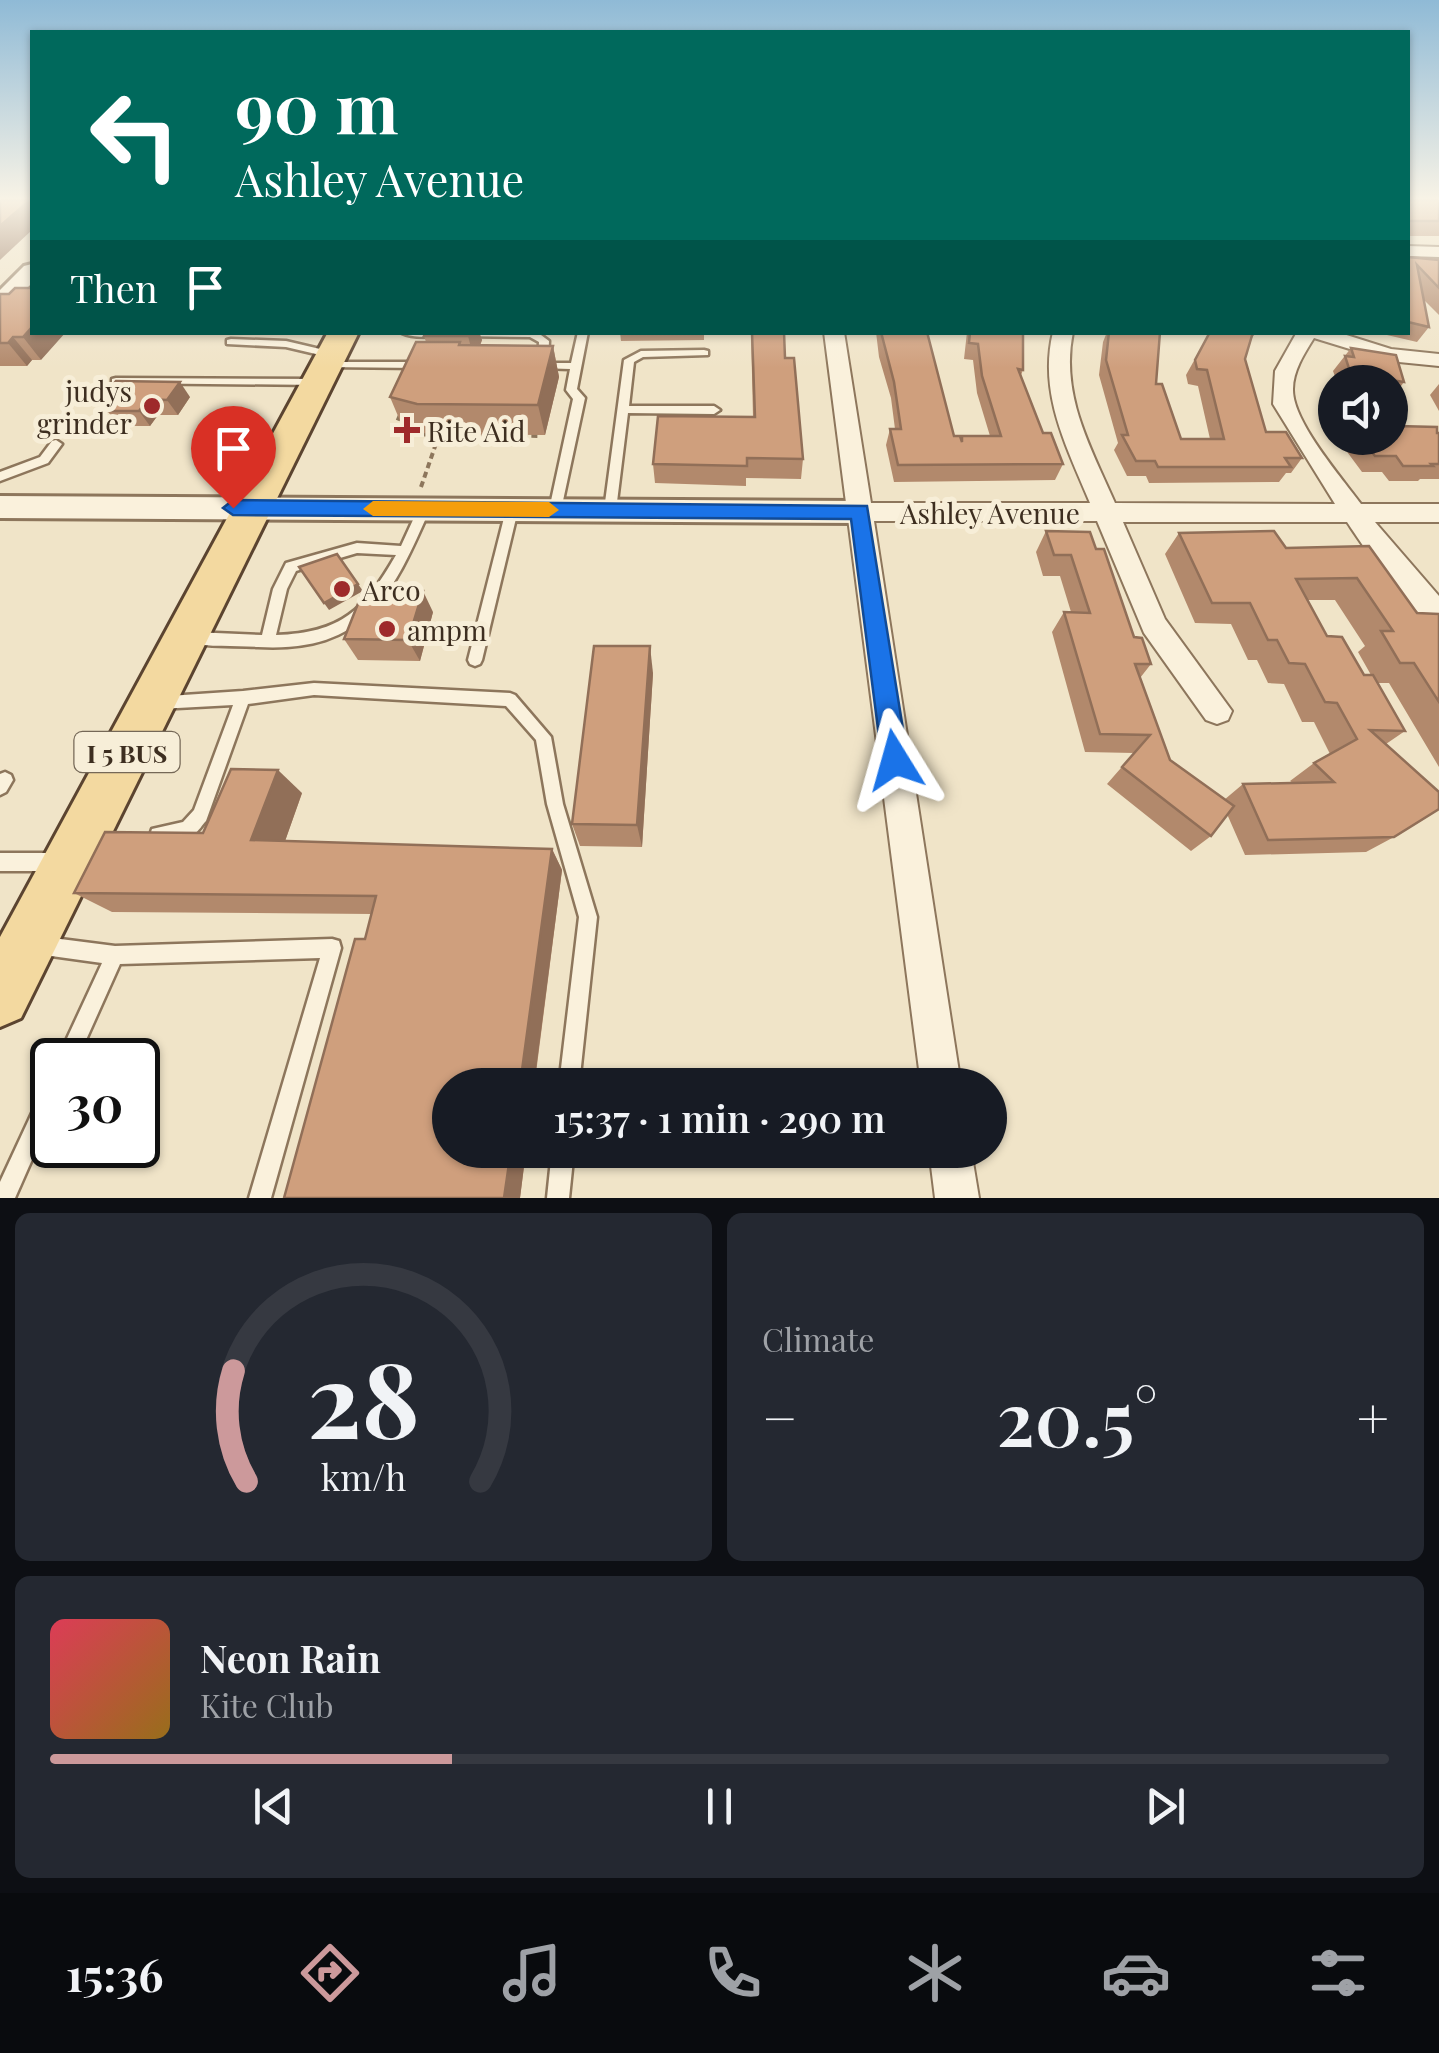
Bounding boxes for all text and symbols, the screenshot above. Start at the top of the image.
text: 90 m [235,58,399,152]
icon: left [70,70,200,200]
text: Ashley Avenue [235,148,524,208]
icon: arrive [178,260,233,315]
text: Then [70,262,158,313]
map controls [1318,365,1408,455]
button: sound [1318,365,1408,455]
place label: judys grinder [37,372,133,441]
marker: judys grinder [141,395,163,417]
pin [191,406,276,509]
place label: Rite Aid [427,412,526,449]
marker: Rite Aid [396,419,418,441]
icon: arrive [206,421,261,476]
street label: Ashley Avenue [899,494,1080,531]
place label: Arco [361,571,421,608]
marker: Arco [331,578,353,600]
place label: ampm [407,611,487,648]
marker: ampm [376,618,398,640]
position arrow [843,708,947,812]
road number: I 5 BUS [74,732,180,772]
speed limit sign: 30 [30,1038,160,1168]
text: 15:37 · 1 min · 290 m [553,1092,886,1143]
text: Climate [762,1317,874,1360]
text: 28 [307,1326,420,1465]
text: 20.5° [996,1366,1158,1466]
text: − [762,1379,798,1453]
text: + [1357,1379,1389,1453]
text: km/h [321,1452,406,1500]
text: Neon Rain [200,1632,381,1683]
text: Kite Club [200,1683,334,1726]
icon: previous [246,1779,301,1834]
icon: pause [692,1779,747,1834]
icon: next [1138,1779,1193,1834]
icon: directions [295,1938,365,2008]
icon: music [497,1938,567,2008]
icon: phone [698,1938,768,2008]
icon: climate [900,1938,970,2008]
icon: car [1101,1938,1171,2008]
icon: filters [1303,1938,1373,2008]
text: 15:36 [66,1943,163,2003]

